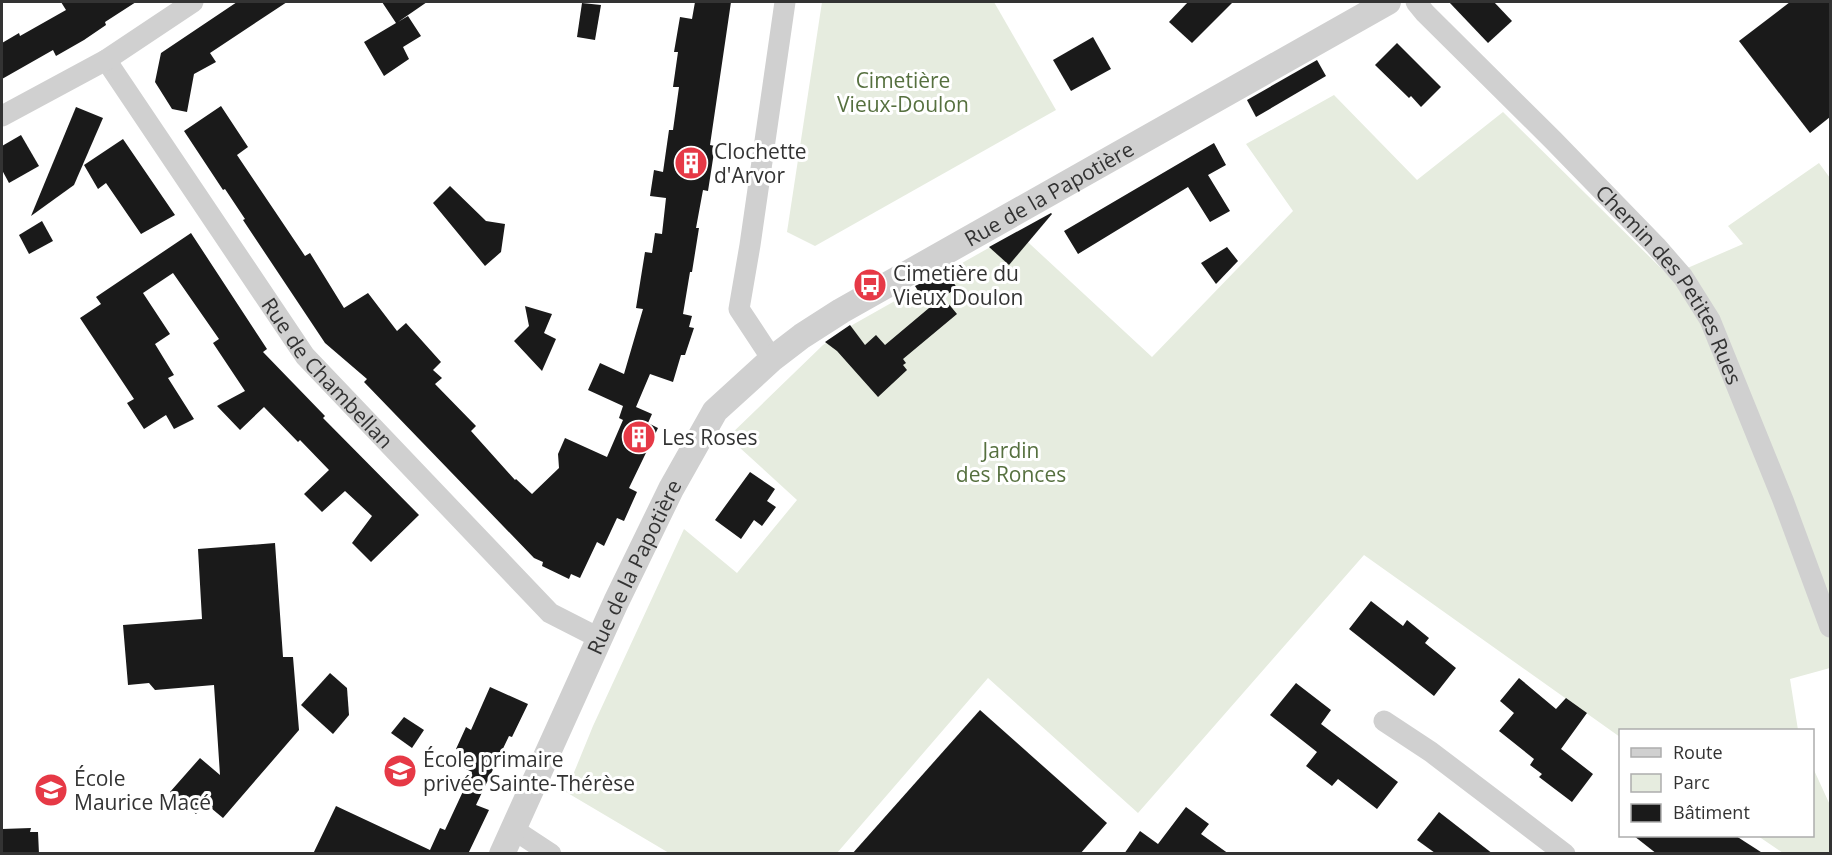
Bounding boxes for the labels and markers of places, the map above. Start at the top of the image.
place label: Clochette d'Arvor [714,137,807,189]
building icon: Clochette d'Arvor [673,145,709,181]
place label: Cimetière du Vieux Doulon [893,259,1024,311]
bus stop icon: Cimetière du Vieux Doulon [852,267,888,303]
building icon: Les Roses [621,419,657,455]
place label: Les Roses [662,423,758,451]
place label: École primaire privée Sainte-Thérèse [423,745,635,797]
school or university icon: École primaire privée Sainte-Thérèse [382,753,418,789]
place label: École Maurice Macé [74,764,211,816]
school or university icon: École Maurice Macé [33,772,69,808]

